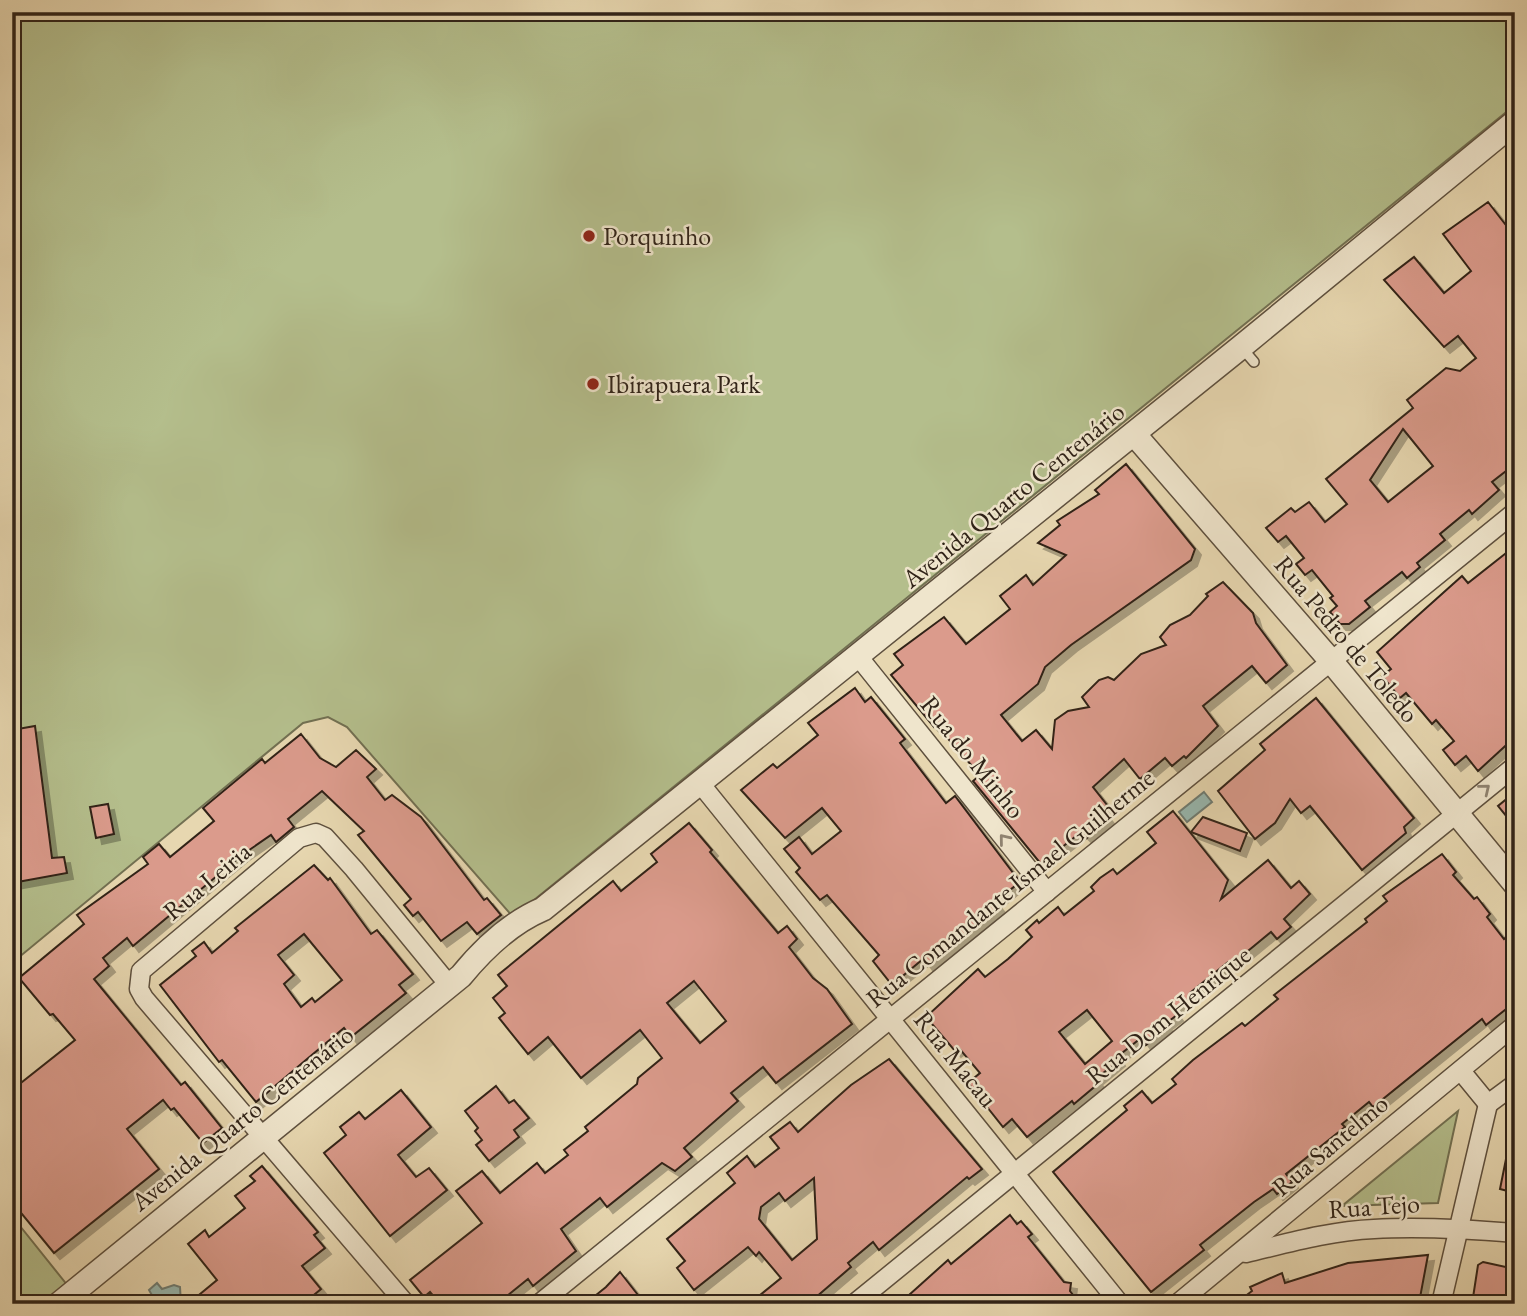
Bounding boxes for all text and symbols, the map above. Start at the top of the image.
place label: Porquinho [603,219,711,253]
marker: Porquinho [581,228,597,244]
place label: Ibirapuera Park [607,367,761,401]
marker: Ibirapuera Park [585,376,601,392]
street label: Avenida Quarto Centenário [894,395,1131,596]
street label: Rua Pedro de Toledo [1267,548,1427,730]
street label: Rua do Minho [913,688,1033,826]
street label: Rua Comandante Ismael Guilherme [859,761,1161,1015]
one-way arrow [1478,785,1490,798]
street label: Rua Leiria [156,834,259,928]
one-way arrow [1000,834,1013,846]
street label: Rua Dom Henrique [1078,938,1258,1092]
street label: Rua Macau [906,1003,1006,1115]
street label: Avenida Quarto Centenário [123,1018,360,1219]
street label: Rua Santelmo [1265,1086,1395,1204]
street label: Rua Tejo [1327,1186,1421,1226]

